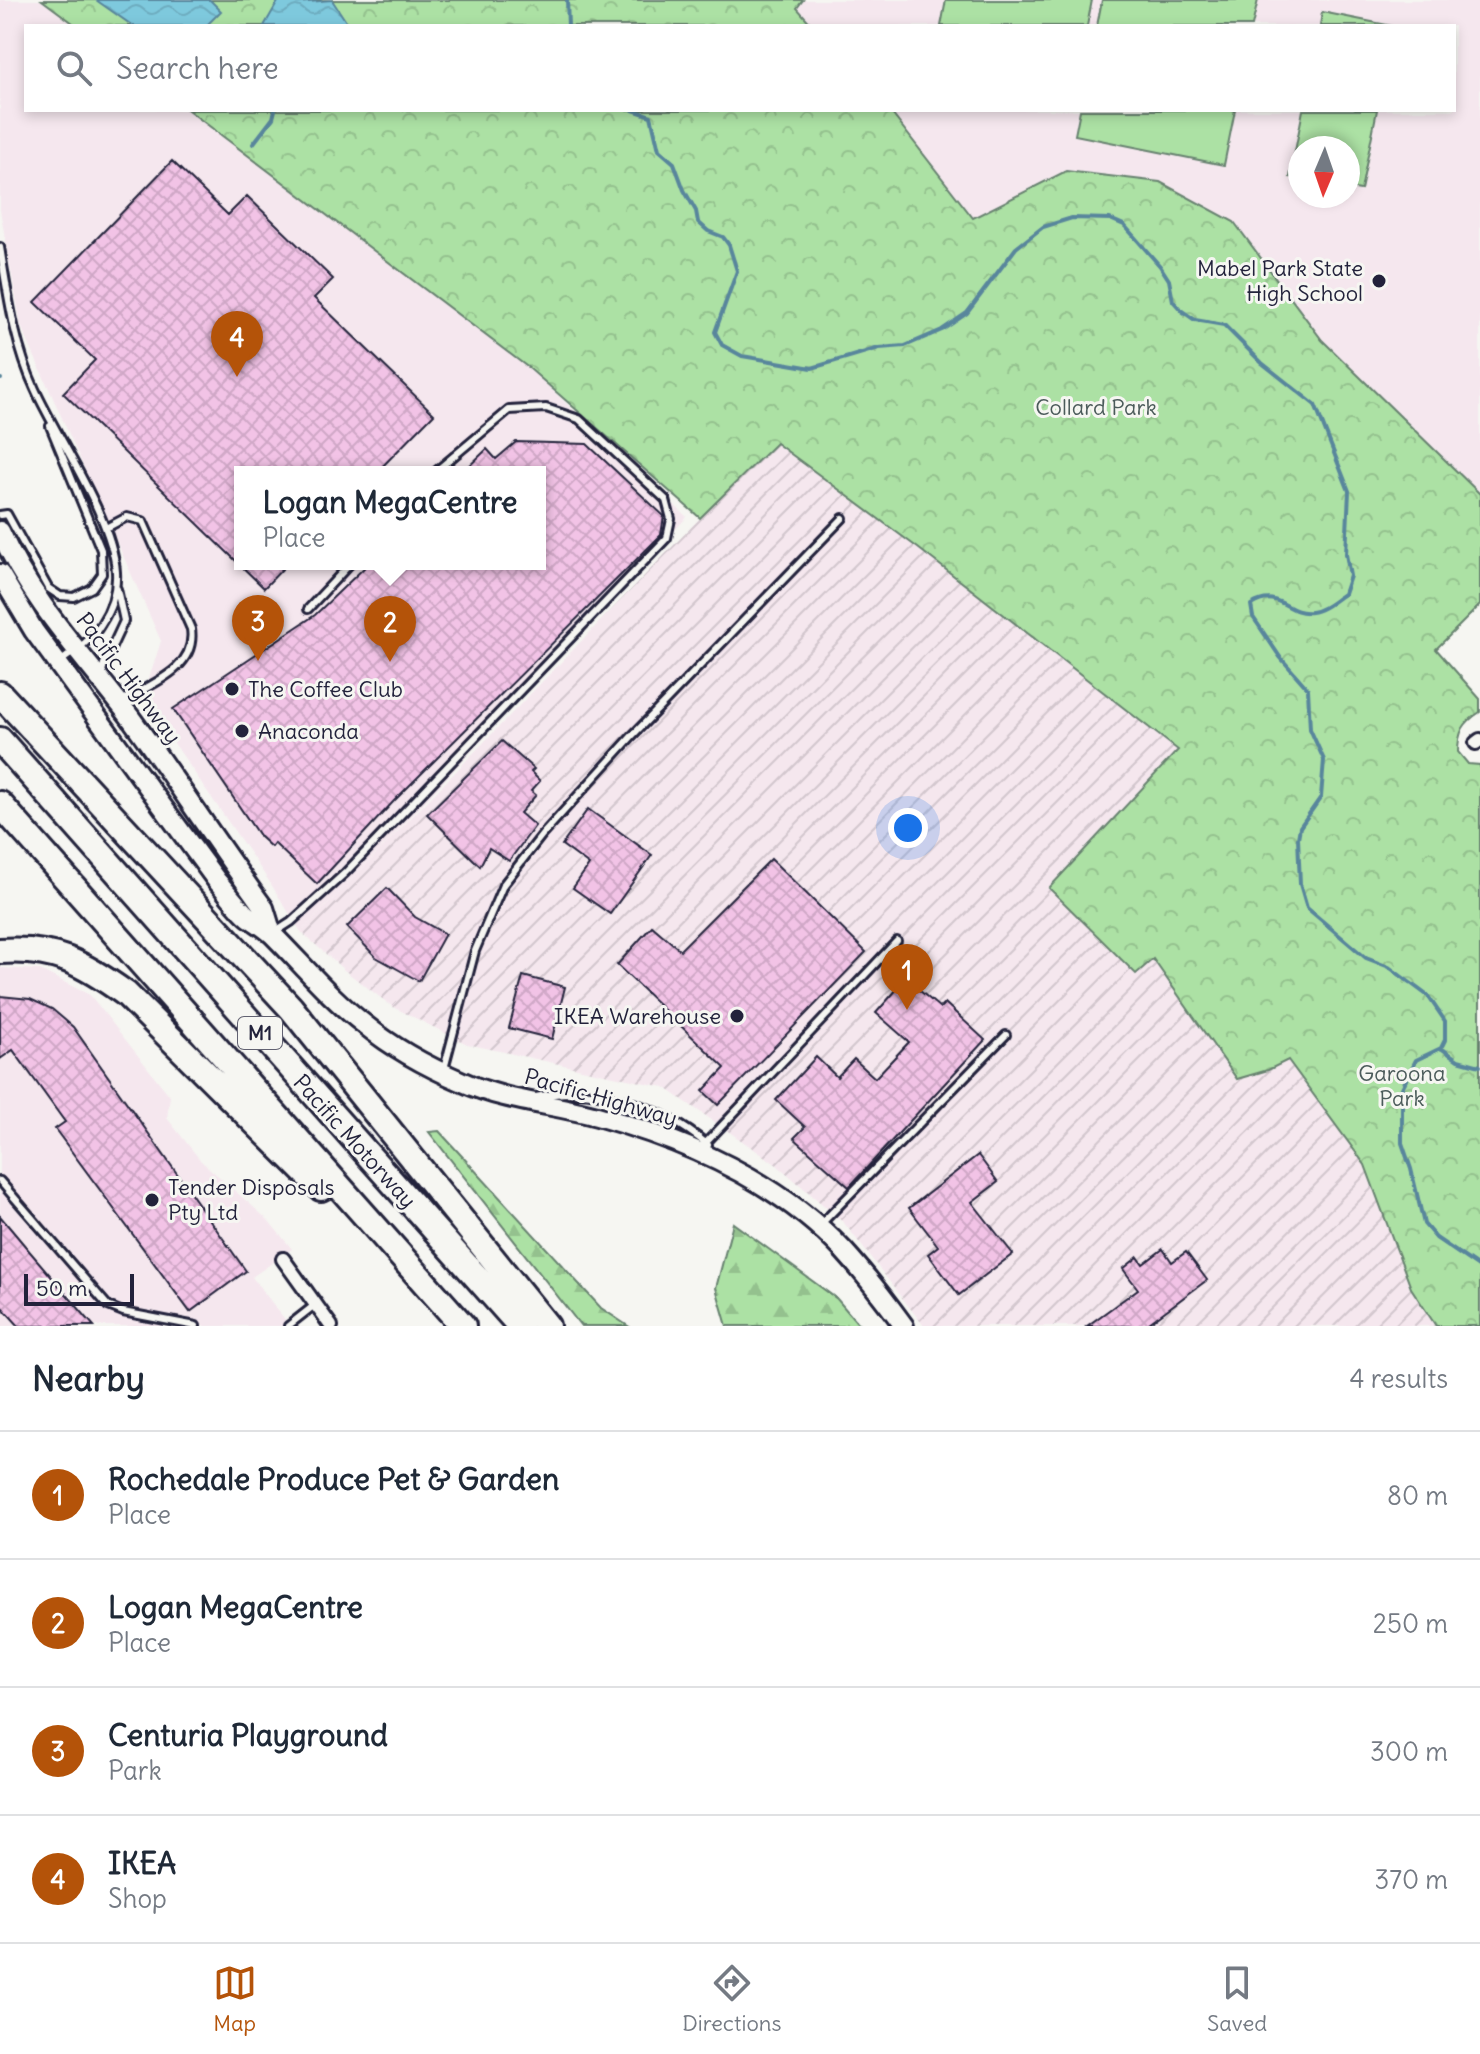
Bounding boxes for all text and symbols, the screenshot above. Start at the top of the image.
search box [24,24,1456,112]
icon: search [52,46,96,90]
text: Search here [116,49,279,87]
north arrow [1288,136,1360,208]
place label: Mabel Park State High School [1197,254,1363,307]
marker: Mabel Park State High School [1370,272,1388,290]
pin: 4 [211,311,263,377]
park label: Collard Park [1035,393,1157,421]
popup [234,466,546,570]
text: Logan MegaCentre [263,483,518,521]
text: Place [263,521,325,554]
pin: 3 [232,595,284,661]
pin: 2 [364,596,416,662]
street label: Pacific Highway [70,607,188,749]
place label: The Coffee Club [248,675,403,703]
marker: The Coffee Club [223,680,241,698]
place label: Anaconda [258,717,359,745]
marker: Anaconda [233,722,251,740]
your location [888,808,928,848]
pin: 1 [881,944,933,1010]
place label: IKEA Warehouse [554,1002,721,1030]
marker: IKEA Warehouse [728,1007,746,1025]
road number: M1 [238,1017,282,1049]
park label: Garoona Park [1358,1059,1446,1112]
street label: Pacific Highway [521,1062,681,1132]
street label: Pacific Motorway [287,1068,423,1214]
place label: Tender Disposals Pty Ltd [168,1173,334,1226]
marker: Tender Disposals Pty Ltd [143,1191,161,1209]
scale bar [24,1270,134,1306]
text: 50 m [36,1274,88,1302]
text: Nearby [32,1357,145,1400]
text: 4 results [1350,1362,1448,1395]
text: Rochedale Produce Pet & Garden [108,1460,559,1498]
text: 1 [53,1479,63,1512]
text: 80 m [1387,1479,1448,1512]
text: Place [108,1498,171,1531]
text: Logan MegaCentre [108,1588,363,1626]
text: 2 [51,1607,65,1640]
text: 250 m [1373,1607,1448,1640]
text: Place [108,1626,171,1659]
text: Centuria Playground [108,1716,388,1754]
text: 3 [51,1735,65,1768]
text: 300 m [1370,1735,1448,1768]
text: Park [108,1754,162,1787]
text: IKEA [108,1844,176,1882]
text: 4 [50,1863,66,1896]
text: 370 m [1374,1863,1448,1896]
text: Shop [108,1882,167,1915]
tab: Map [213,1961,257,2037]
tab: Directions [682,1961,782,2037]
tab: Saved [1207,1961,1267,2037]

